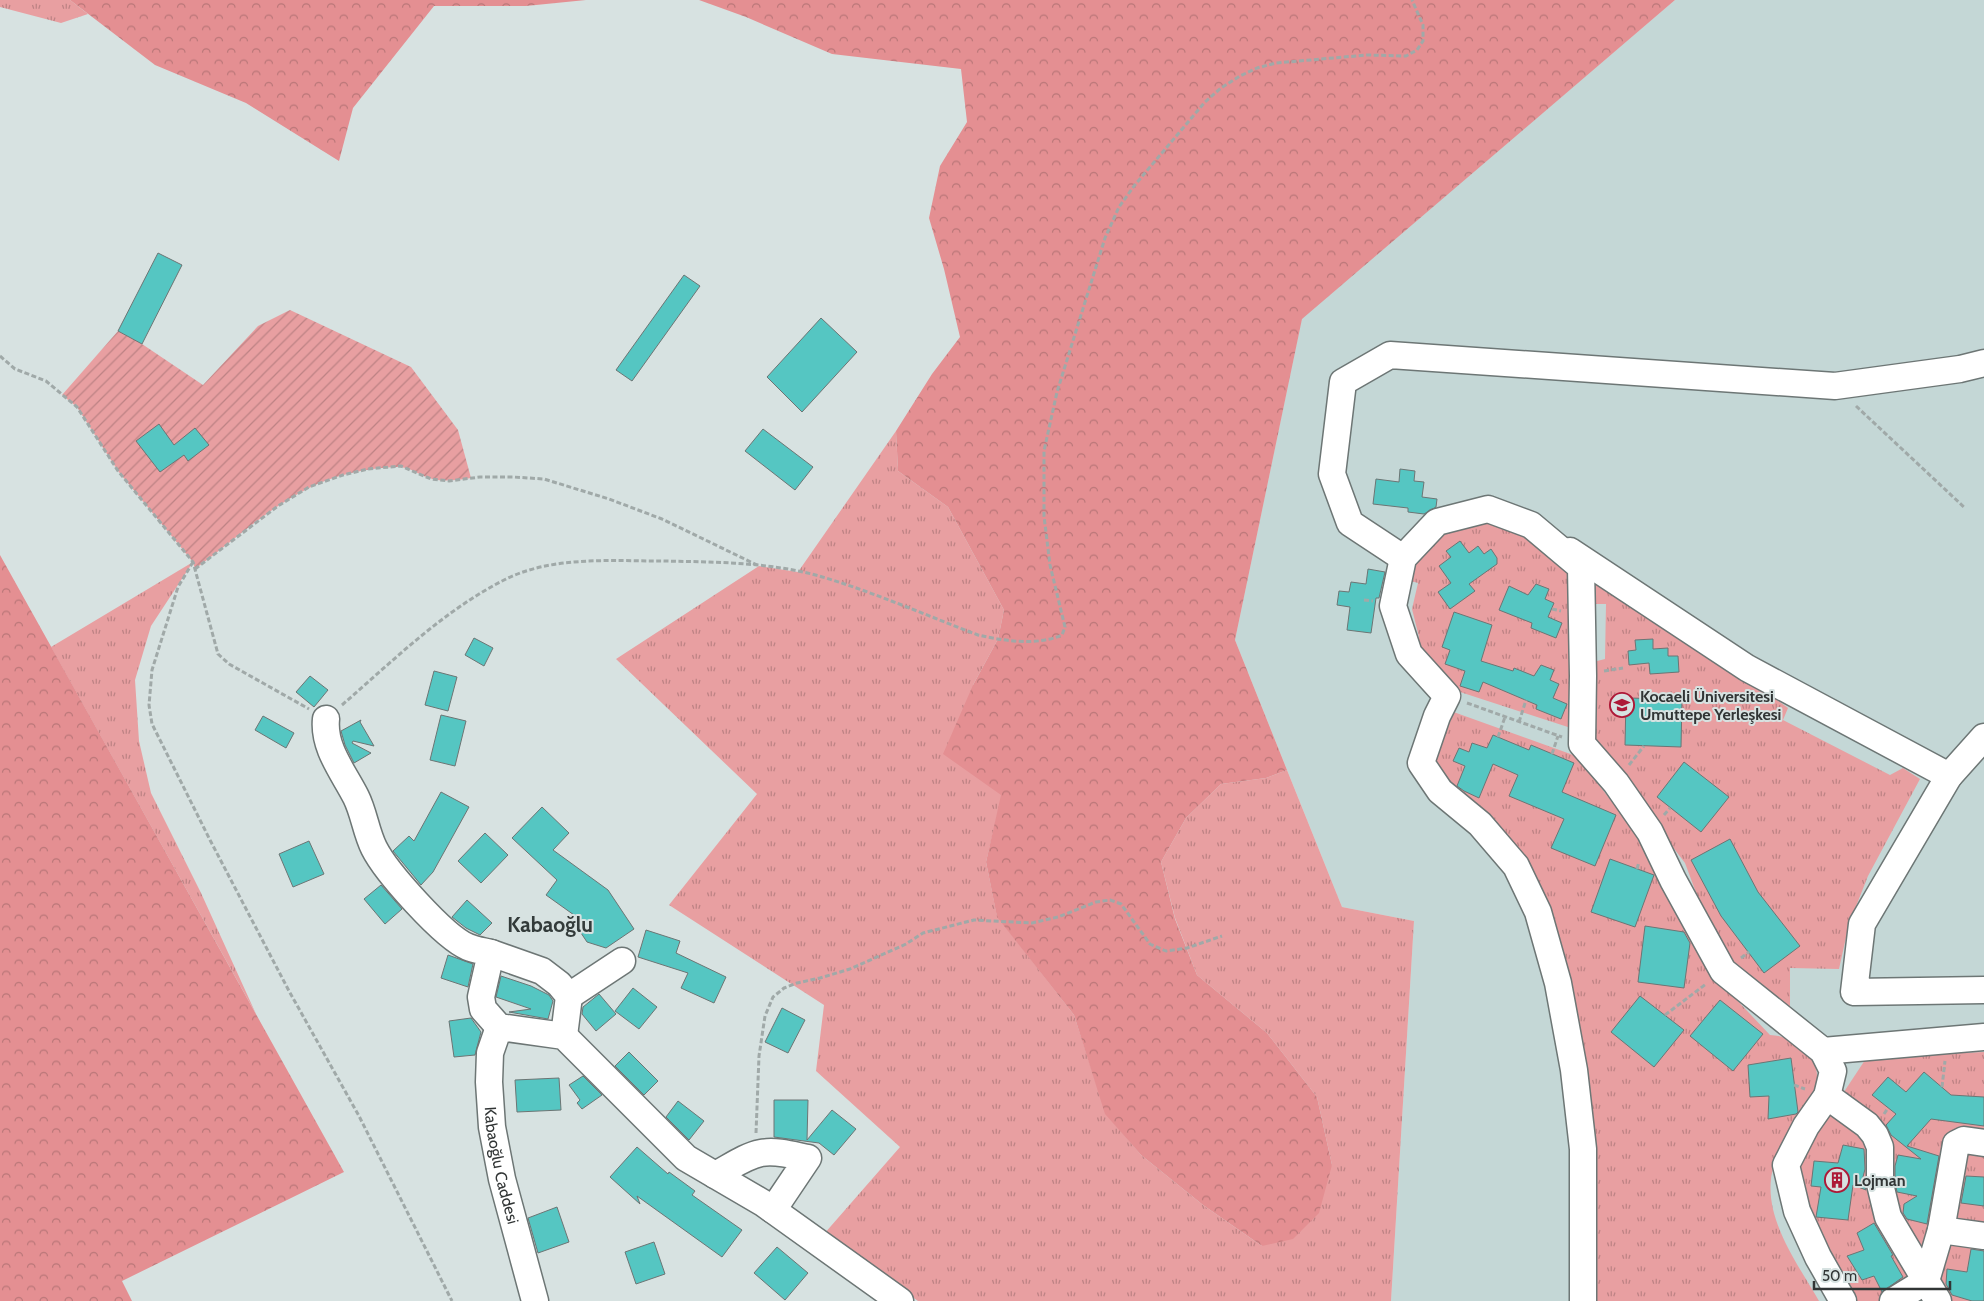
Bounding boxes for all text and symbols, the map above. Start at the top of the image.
place label: Kocaeli Üniversitesi Umuttepe Yerleşkesi [1640,687,1781,724]
school or university icon: Kocaeli Üniversitesi Umuttepe Yerleşkesi [1609,692,1635,718]
district label: Kabaoğlu [507,912,593,937]
street label: Kabaoğlu Caddesi [481,1106,523,1226]
building icon: Lojman [1824,1167,1850,1193]
place label: Lojman [1854,1171,1906,1190]
scale bar [1814,1258,1950,1290]
text: 50 m [1822,1267,1857,1285]

